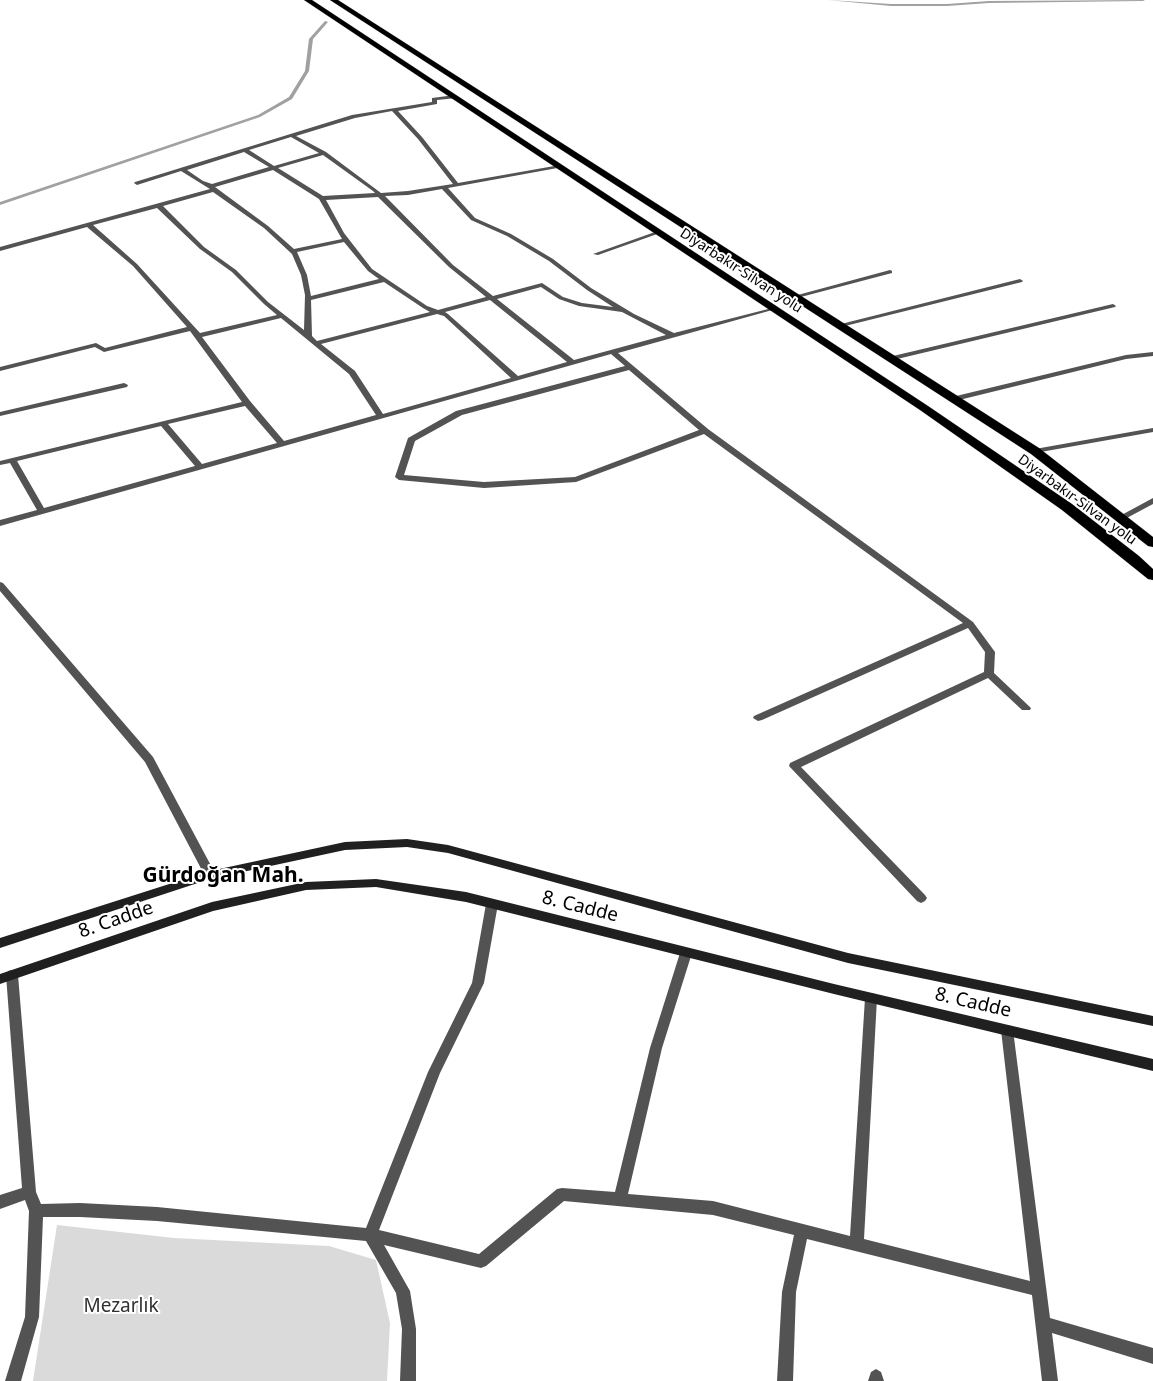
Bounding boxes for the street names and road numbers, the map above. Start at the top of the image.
street label: Diyarbakır-Silvan yolu [677,225,805,317]
street label: Diyarbakır-Silvan yolu [1014,451,1140,549]
street label: 8. Cadde [540,887,620,927]
street label: 8. Cadde [76,897,156,943]
street label: 8. Cadde [933,983,1013,1023]

